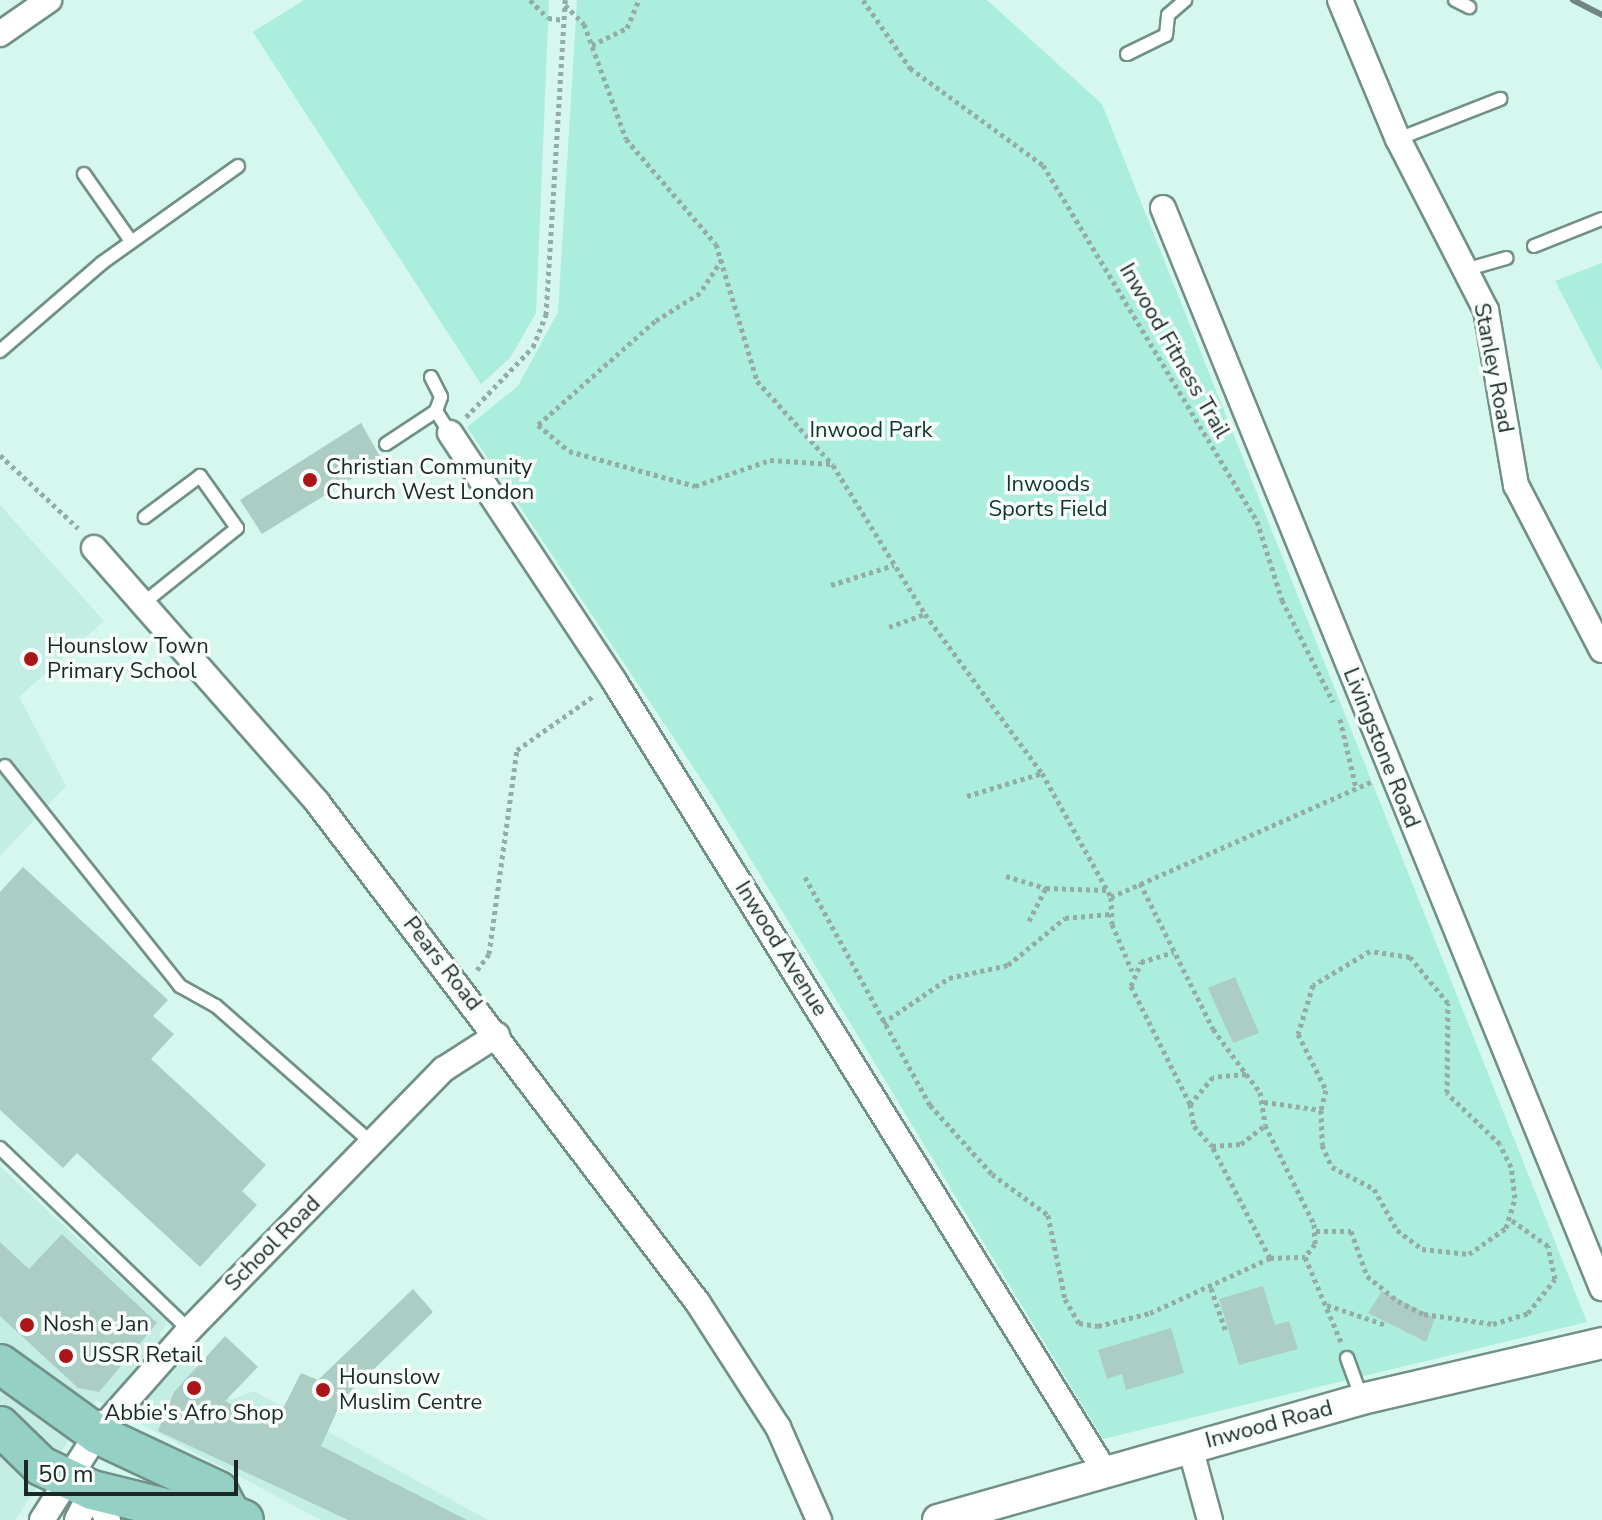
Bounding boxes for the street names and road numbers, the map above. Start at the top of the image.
street label: Inwood Fitness Trail [1113,259,1235,443]
street label: Stanley Road [1468,301,1518,435]
street label: Livingstone Road [1337,664,1425,832]
street label: Inwood Avenue [729,877,833,1021]
street label: Pears Road [397,912,487,1016]
street label: School Road [220,1191,326,1297]
street label: Inwood Road [1203,1395,1335,1455]

